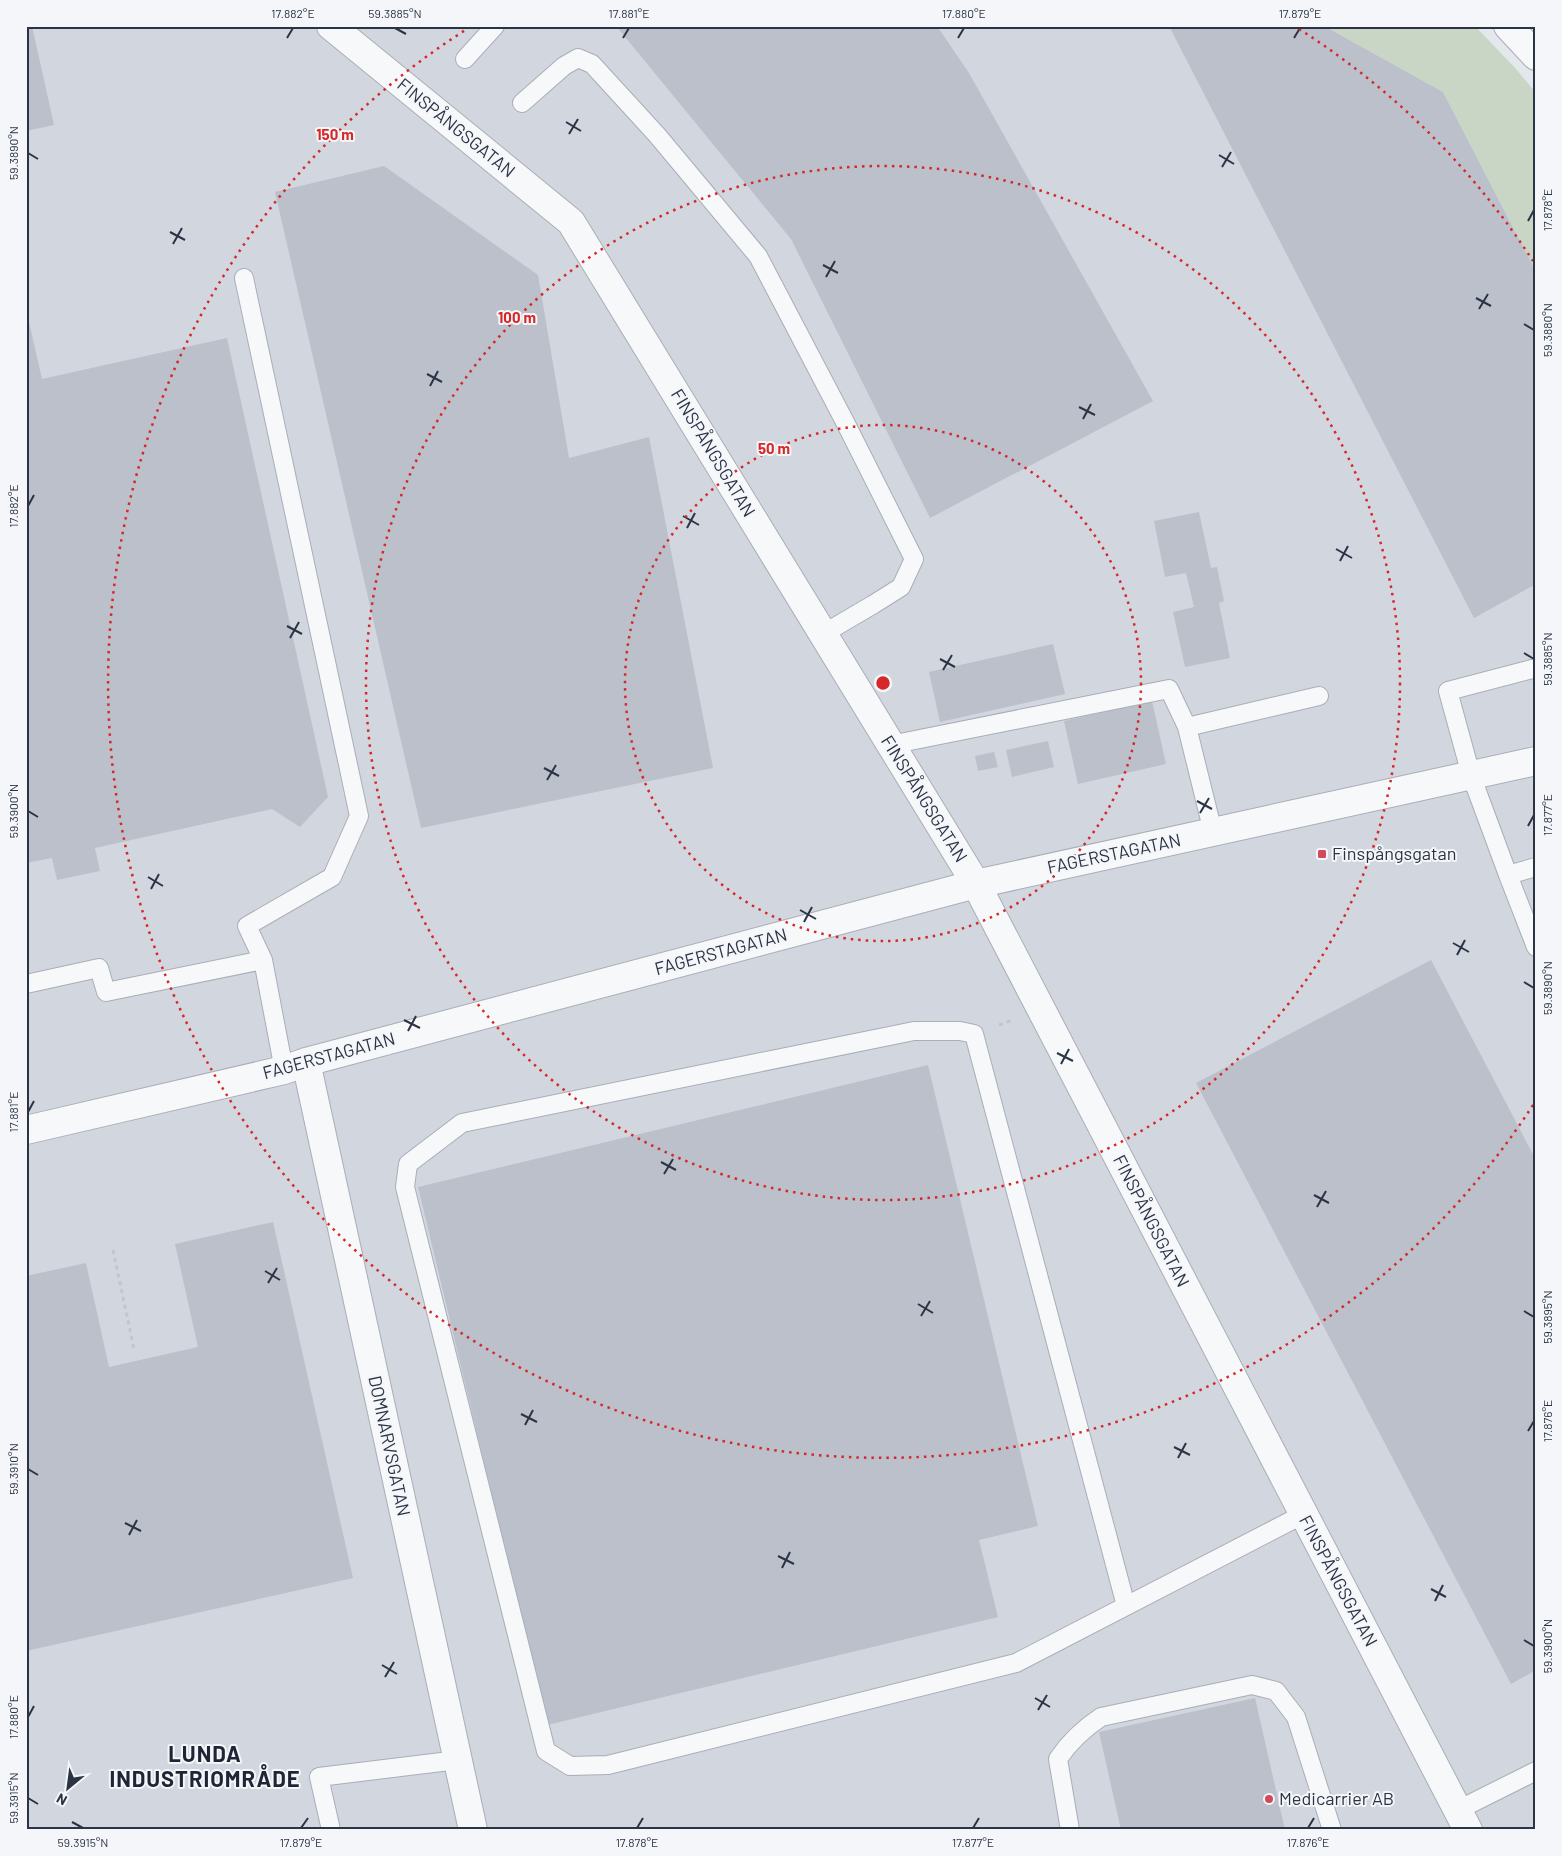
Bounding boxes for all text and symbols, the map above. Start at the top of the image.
text: 17.882°E [271,6,315,20]
text: 59.3885°N [368,6,422,20]
text: 17.881°E [609,6,649,20]
text: 17.880°E [942,6,986,20]
text: 17.879°E [1279,6,1321,20]
street label: FINSPÅNGSGATAN [393,73,520,182]
text: 150 m [316,125,354,143]
text: 59.3890°N [6,126,20,180]
text: 17.878°E [1540,189,1554,231]
text: 59.3880°N [1540,303,1554,357]
text: 100 m [498,308,536,326]
street label: FINSPÅNGSGATAN [667,384,761,521]
text: 50 m [758,439,790,457]
text: 17.882°E [6,484,20,528]
text: 59.3885°N [1540,632,1554,686]
centre of rings [874,674,892,692]
street label: FINSPÅNGSGATAN [877,731,973,866]
text: 59.3900°N [6,784,20,838]
text: 17.877°E [1540,794,1554,836]
street label: FAGERSTAGATAN [1045,828,1183,878]
place label: Finspångsgatan [1332,842,1456,864]
marker: Finspångsgatan [1316,848,1328,860]
street label: FAGERSTAGATAN [652,923,789,979]
text: 59.3890°N [1540,961,1554,1015]
street label: FAGERSTAGATAN [260,1027,397,1083]
text: 17.881°E [6,1092,20,1132]
street label: FINSPÅNGSGATAN [1109,1151,1195,1290]
text: 59.3895°N [1540,1290,1554,1344]
street label: DOMNARVSGATAN [364,1373,416,1518]
text: 17.876°E [1540,1400,1554,1442]
text: 59.3910°N [6,1443,20,1495]
street label: FINSPÅNGSGATAN [1295,1511,1383,1650]
text: 59.3900°N [1540,1619,1554,1673]
text: 17.880°E [6,1695,20,1739]
district label: LUNDA INDUSTRIOMRÅDE [109,1740,301,1791]
north arrow [42,1764,92,1814]
text: 59.3915°N [6,1772,20,1824]
place label: Medicarrier AB [1279,1787,1394,1809]
text: N [53,1790,70,1809]
marker: Medicarrier AB [1263,1793,1275,1805]
text: 59.3915°N [57,1835,109,1849]
text: 17.879°E [280,1835,322,1849]
text: 17.878°E [616,1835,658,1849]
text: 17.877°E [952,1835,994,1849]
text: 17.876°E [1287,1835,1329,1849]

